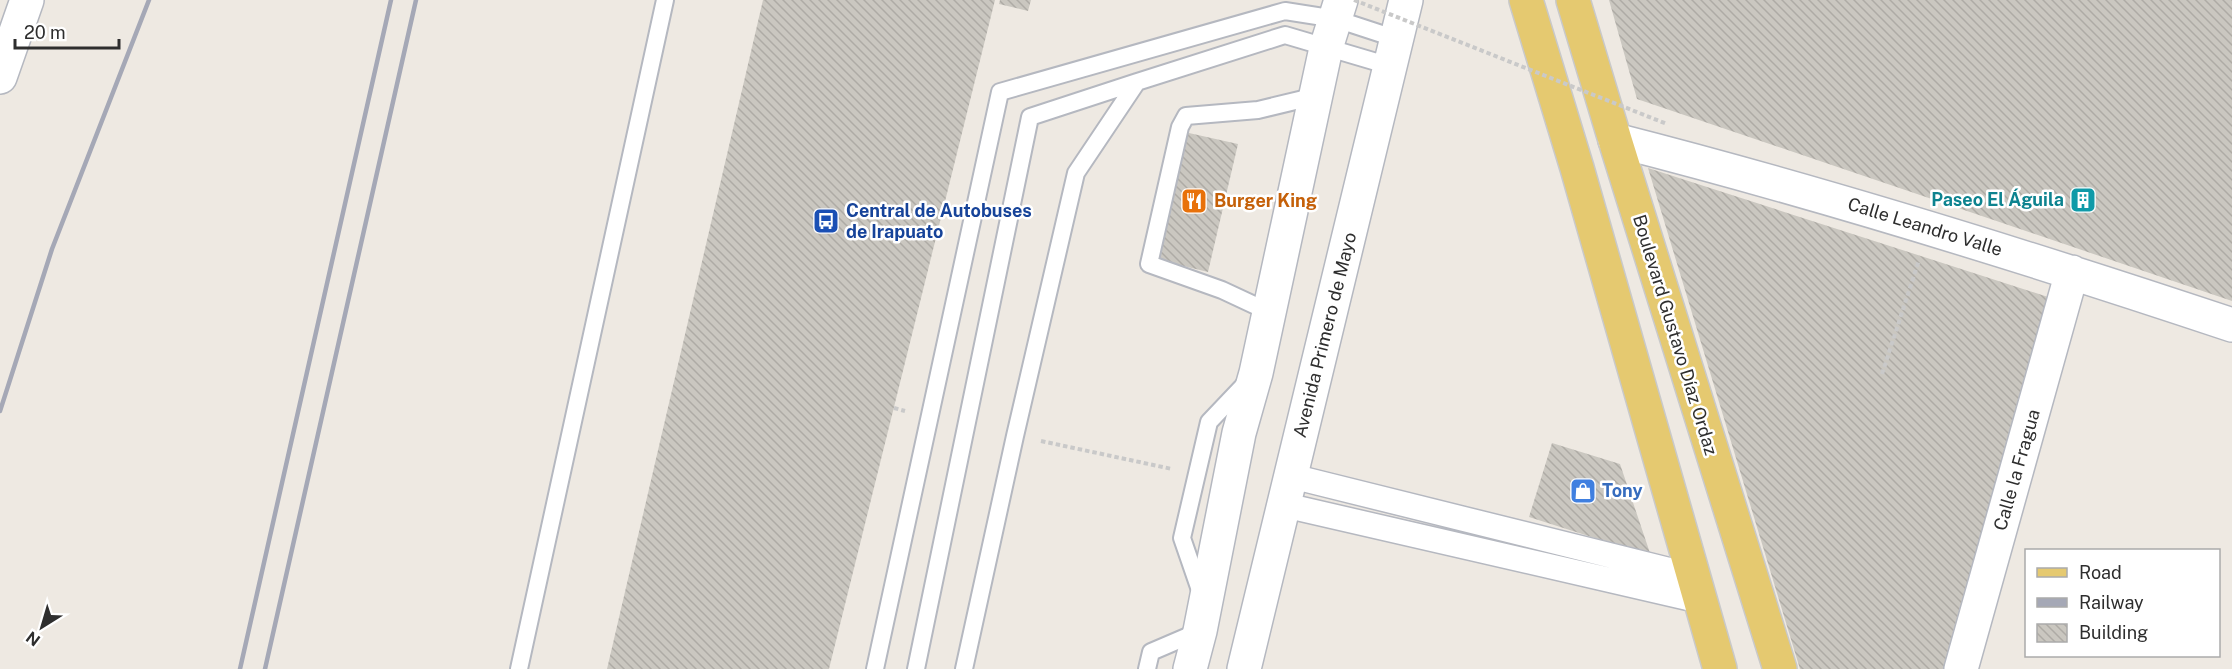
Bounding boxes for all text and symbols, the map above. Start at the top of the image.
scale bar [15,12,118,50]
text: 20 m [24,22,66,43]
building icon: Paseo El Águila [2068,185,2098,215]
restaurant icon: Burger King [1179,186,1209,216]
place label: Paseo El Águila [1931,188,2064,210]
place label: Burger King [1214,190,1317,211]
street label: Calle Leandro Valle [1845,193,2005,260]
place label: Central de Autobuses de Irapuato [846,200,1032,242]
bus stop icon: Central de Autobuses de Irapuato [811,206,841,236]
street label: Boulevard Gustavo Díaz Ordaz [1629,212,1722,458]
street label: Avenida Primero de Mayo [1289,230,1360,440]
street label: Calle la Fragua [1989,407,2044,533]
shop icon: Tony [1568,476,1598,506]
place label: Tony [1602,480,1643,501]
legend [2025,549,2220,657]
text: Road [2079,562,2122,583]
text: Railway [2079,592,2144,613]
north arrow [12,597,72,657]
text: Building [2079,622,2148,643]
text: N [23,627,44,650]

